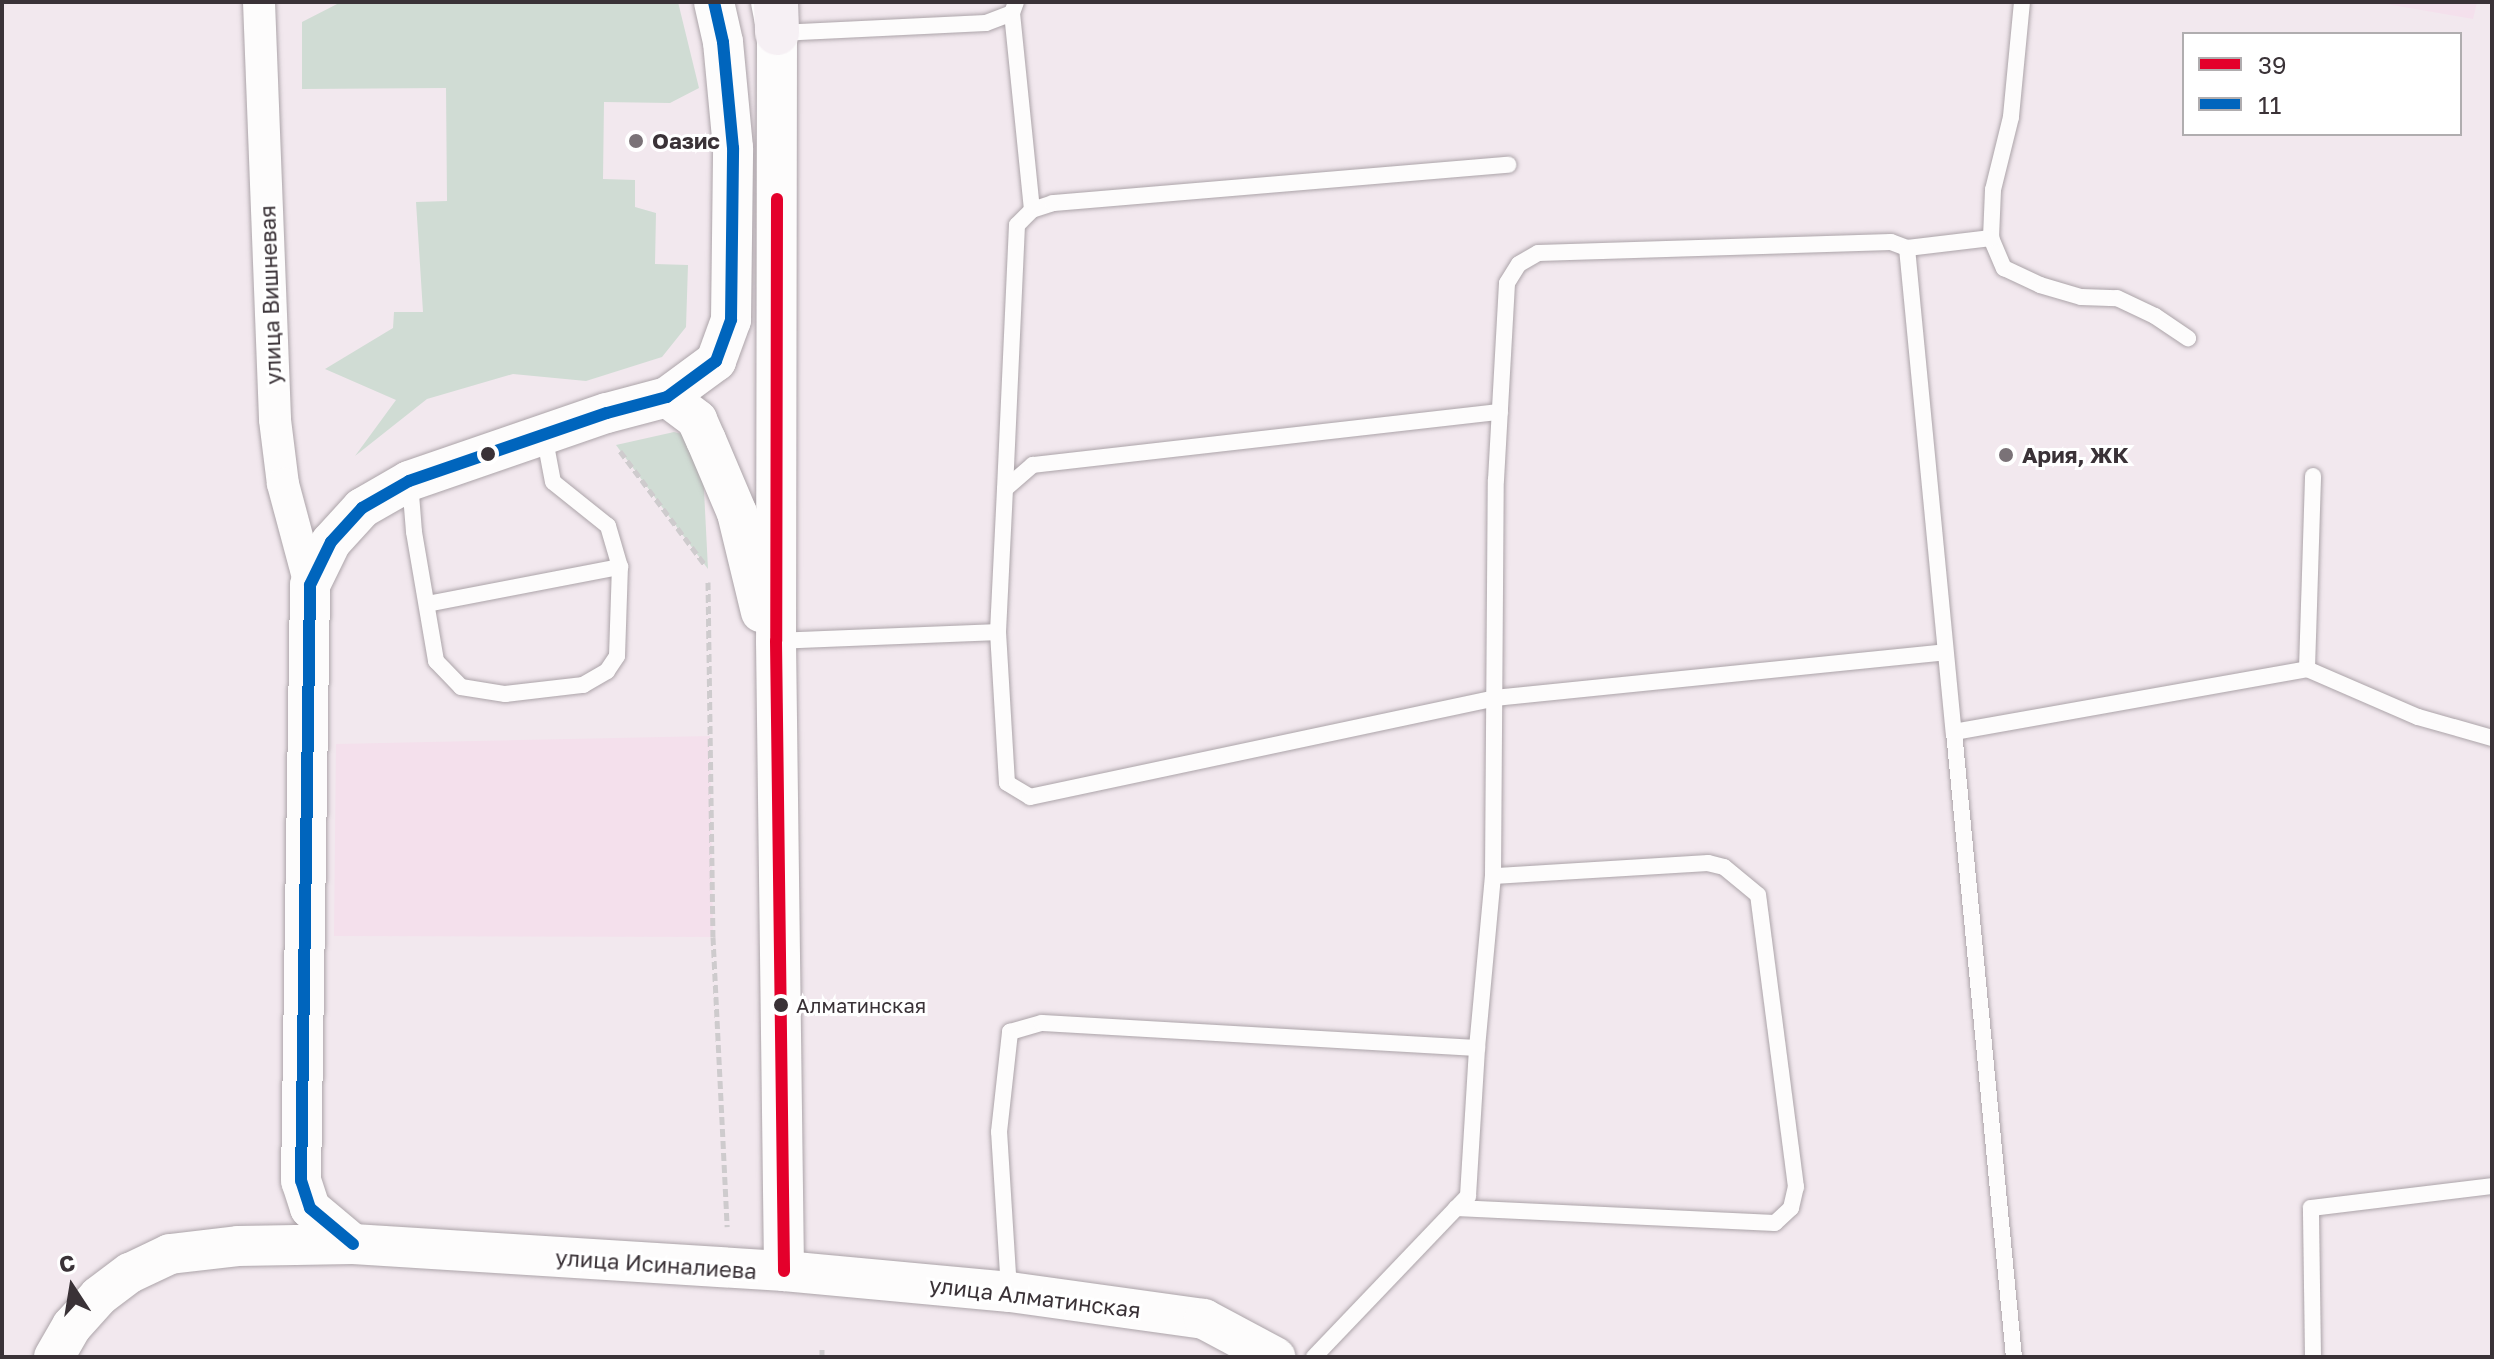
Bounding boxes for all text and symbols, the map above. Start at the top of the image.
legend [2182,32,2462,136]
text: 39 [2258,50,2287,79]
text: 11 [2258,90,2281,119]
place label: Оазис [652,128,720,154]
marker: Оазис [627,132,645,150]
street label: улица Вишневая [254,205,286,385]
place label: Ария, ЖК [2022,442,2129,468]
unlabelled marker [480,446,496,462]
marker: Ария, ЖК [1997,446,2015,464]
place label: Алматинская [796,993,926,1017]
marker: Алматинская [773,997,789,1013]
street label: улица Исиналиева [554,1244,758,1284]
north arrow [32,1247,112,1327]
text: С [56,1248,77,1278]
street label: улица Алматинская [928,1271,1142,1323]

